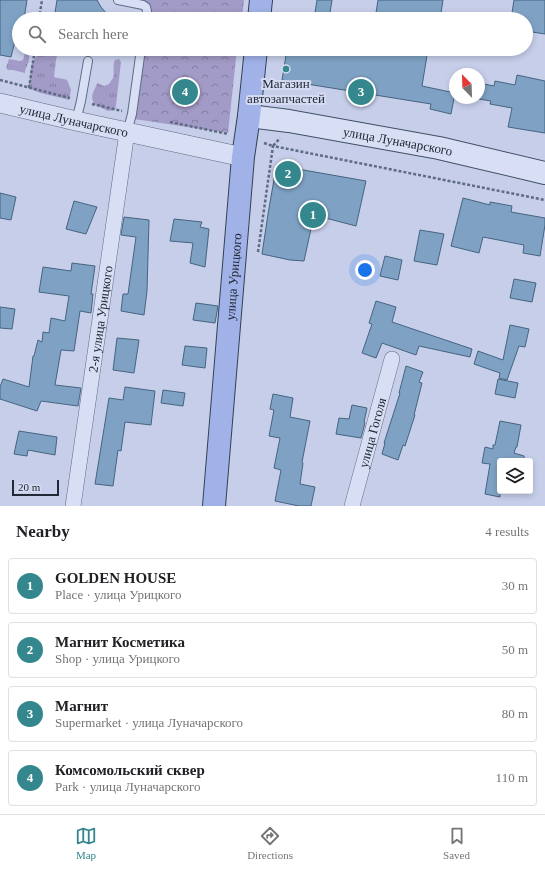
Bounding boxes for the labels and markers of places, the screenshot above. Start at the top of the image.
marker: Магазин автозапчастей [281,64,291,74]
place label: Магазин автозапчастей [247,76,325,106]
pin: 4 [172,77,198,107]
pin: 3 [348,77,374,107]
pin: 2 [275,159,301,189]
pin: 1 [300,200,326,230]

